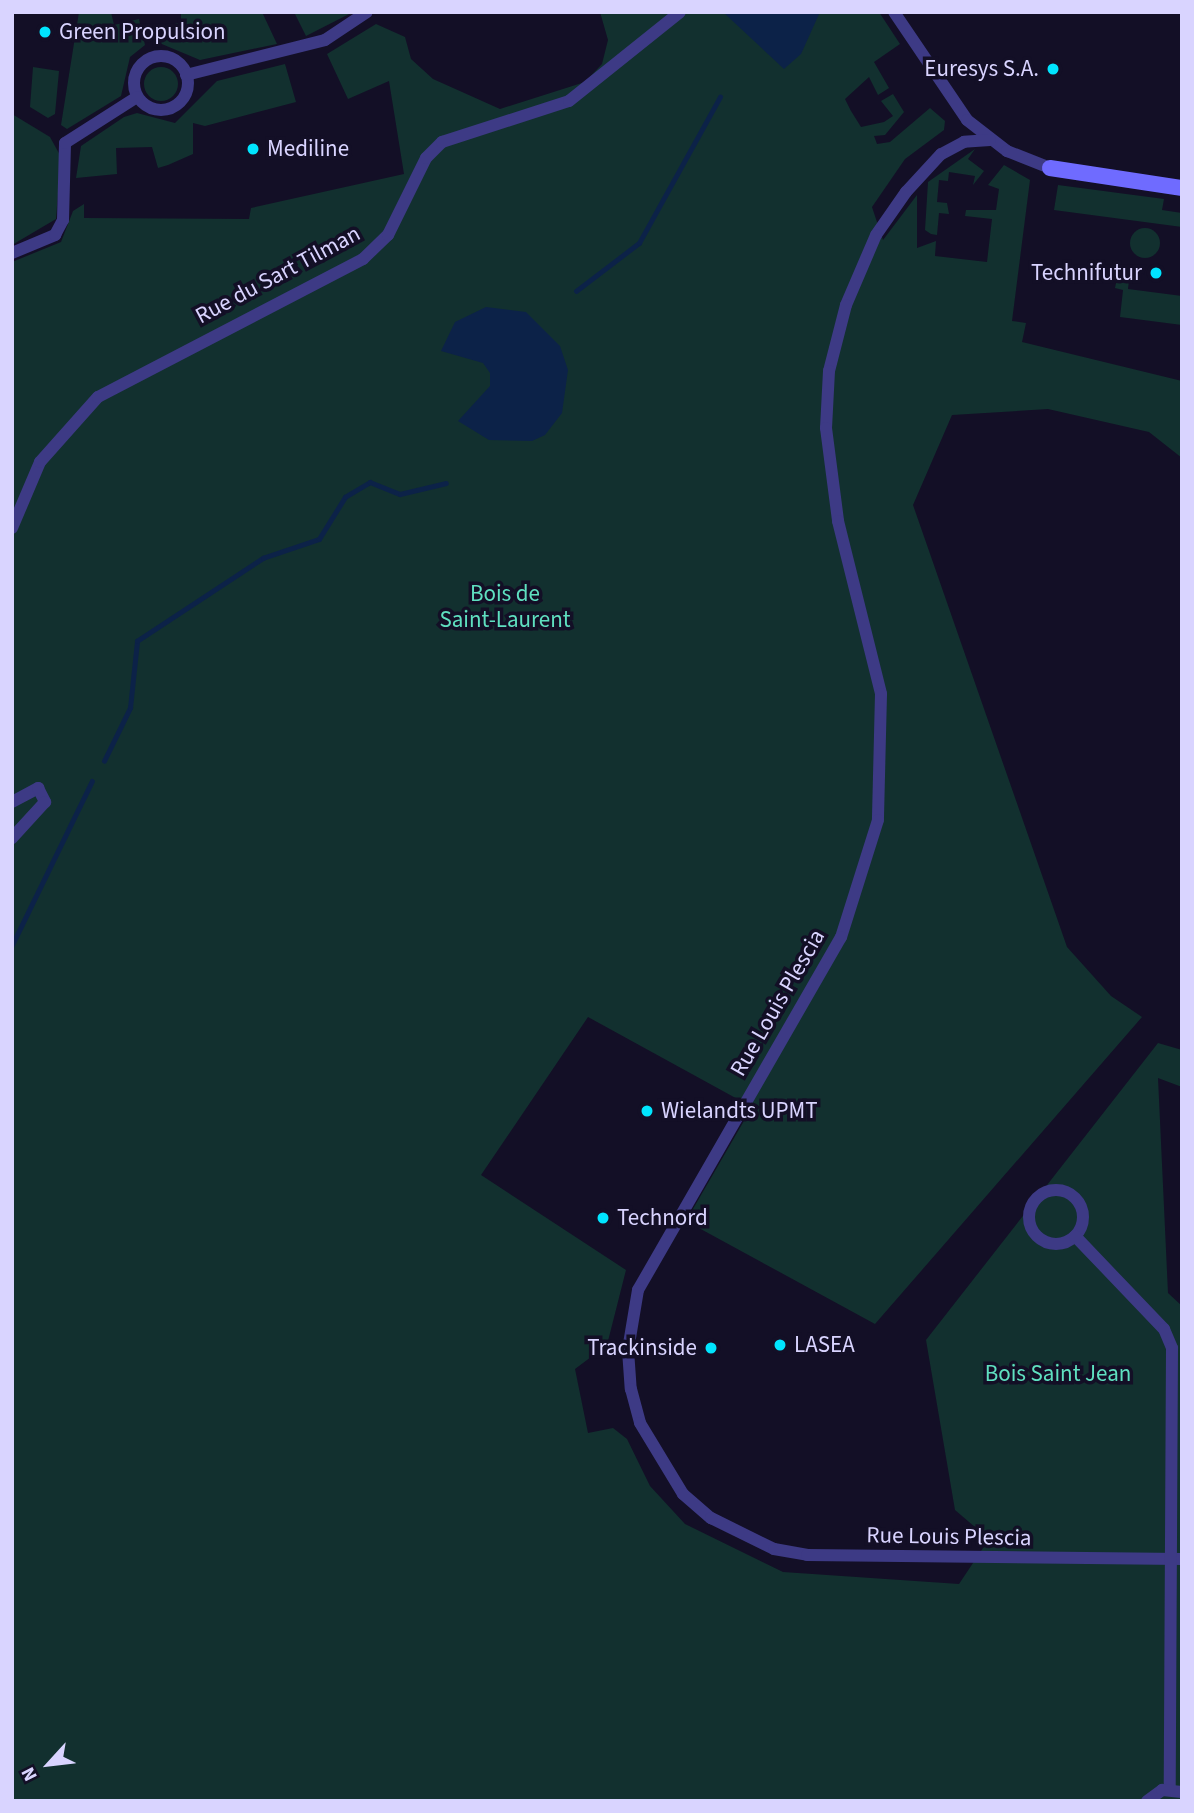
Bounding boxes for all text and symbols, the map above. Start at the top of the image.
place label: Green Propulsion [59,18,226,46]
marker: Green Propulsion [37,24,53,40]
place label: Euresys S.A. [924,55,1039,83]
marker: Euresys S.A. [1045,61,1061,77]
place label: Mediline [267,135,349,163]
marker: Mediline [245,141,261,157]
street label: Rue du Sart Tilman [191,220,365,330]
place label: Technifutur [1031,259,1142,287]
marker: Technifutur [1148,265,1164,281]
park label: Bois de Saint-Laurent [439,580,571,634]
street label: Rue Louis Plescia [725,925,831,1081]
place label: Wielandts UPMT [661,1097,818,1125]
marker: Wielandts UPMT [639,1103,655,1119]
place label: Technord [617,1204,708,1232]
marker: Technord [595,1210,611,1226]
place label: LASEA [794,1331,855,1359]
place label: Trackinside [587,1334,697,1362]
marker: LASEA [772,1337,788,1353]
marker: Trackinside [703,1340,719,1356]
park label: Bois Saint Jean [985,1360,1131,1388]
street label: Rue Louis Plescia [866,1522,1032,1552]
north arrow [14,1729,84,1799]
text: N [15,1762,45,1786]

